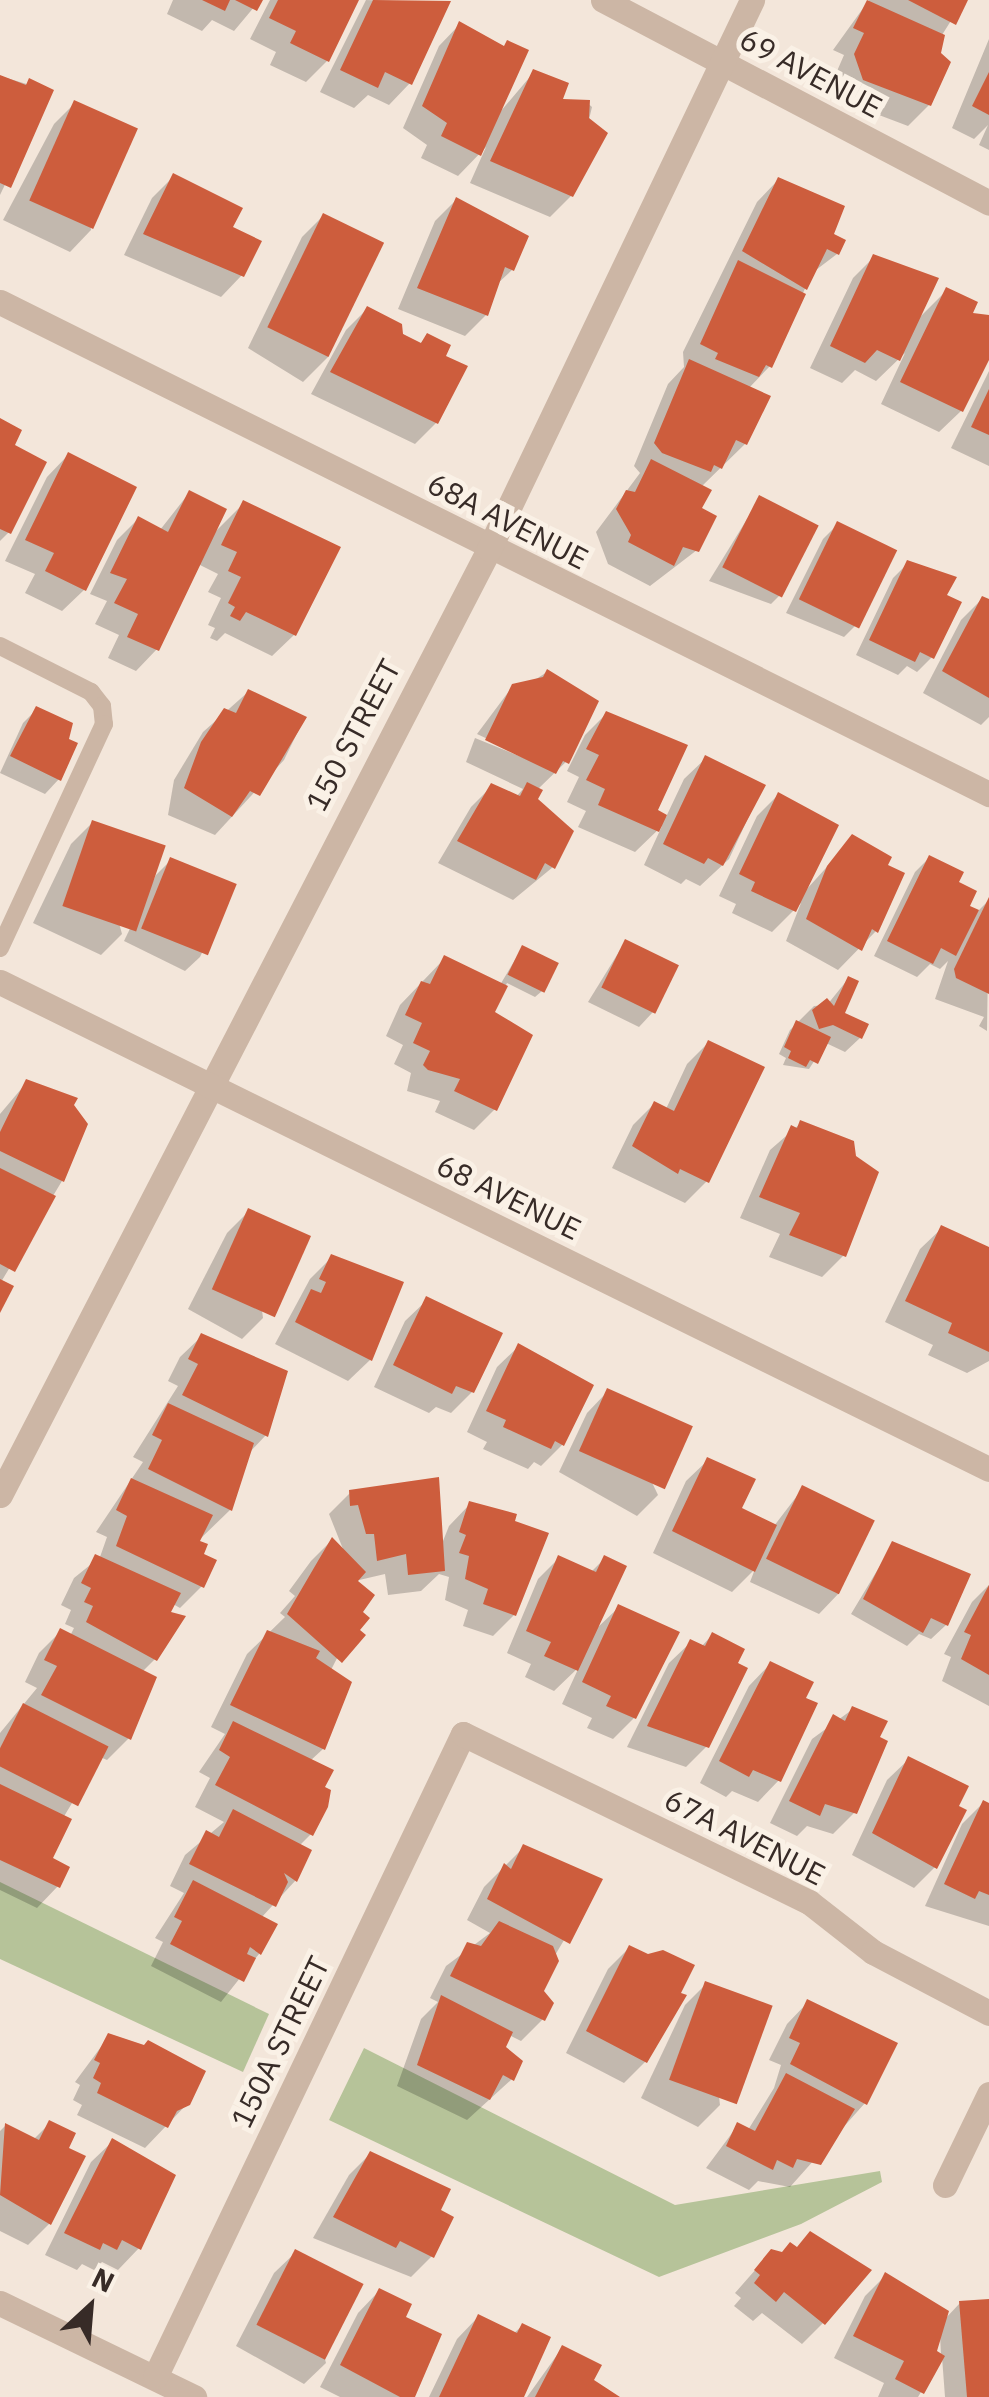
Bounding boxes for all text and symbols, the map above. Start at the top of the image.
street label: 69 AVENUE [734,21,888,125]
street label: 68A AVENUE [422,465,594,577]
street label: 150 STREET [298,653,408,817]
street label: 68 AVENUE [431,1147,587,1247]
street label: 67A AVENUE [659,1781,831,1893]
street label: 150A STREET [223,1951,337,2133]
north arrow [40,2257,140,2357]
text: N [86,2259,121,2301]

